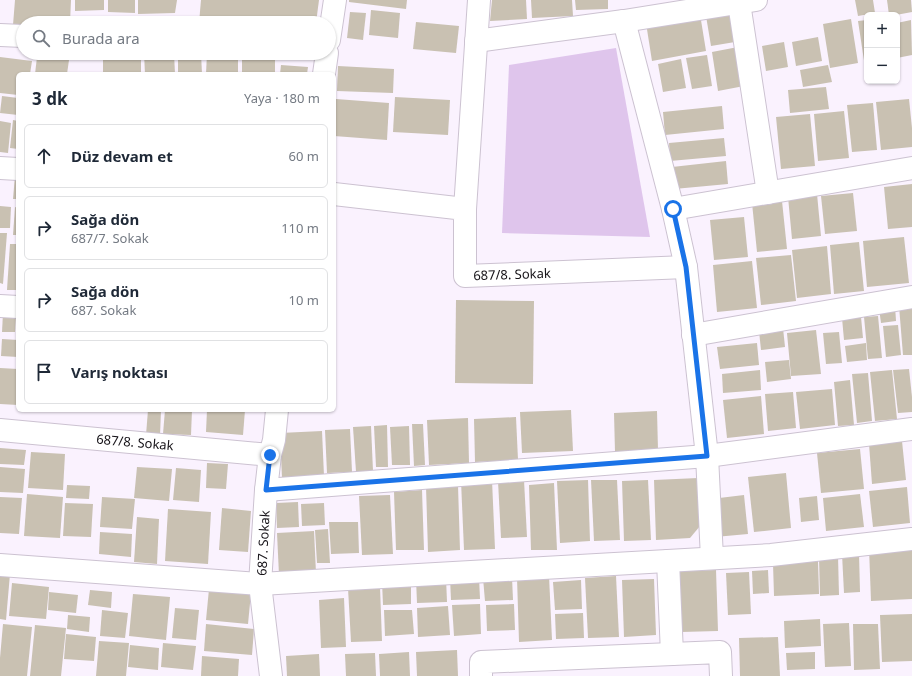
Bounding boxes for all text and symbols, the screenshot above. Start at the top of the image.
map controls [864,12,900,84]
button: + [864,12,900,48]
search box [16,16,336,60]
icon: search [30,27,52,49]
text: Burada ara [62,28,140,48]
button: − [864,48,900,84]
text: 3 dk [32,87,67,110]
text: Yaya · 180 m [244,89,320,107]
icon: ahead [33,145,55,167]
text: Düz devam et [71,146,173,166]
text: 60 m [289,147,319,165]
route start [664,200,682,218]
text: Sağa dön [71,209,139,229]
icon: right [33,217,55,239]
text: 110 m [281,219,319,237]
text: 687/7. Sokak [71,229,149,247]
street label: 687/8. Sokak [473,264,551,284]
text: Sağa dön [71,281,139,301]
icon: right [33,289,55,311]
text: 10 m [289,291,319,309]
text: 687. Sokak [71,301,136,319]
icon: arrive [33,361,55,383]
text: Varış noktası [71,362,168,382]
street label: 687/8. Sokak [96,430,175,454]
route end [261,446,279,464]
street label: 687. Sokak [252,510,274,576]

